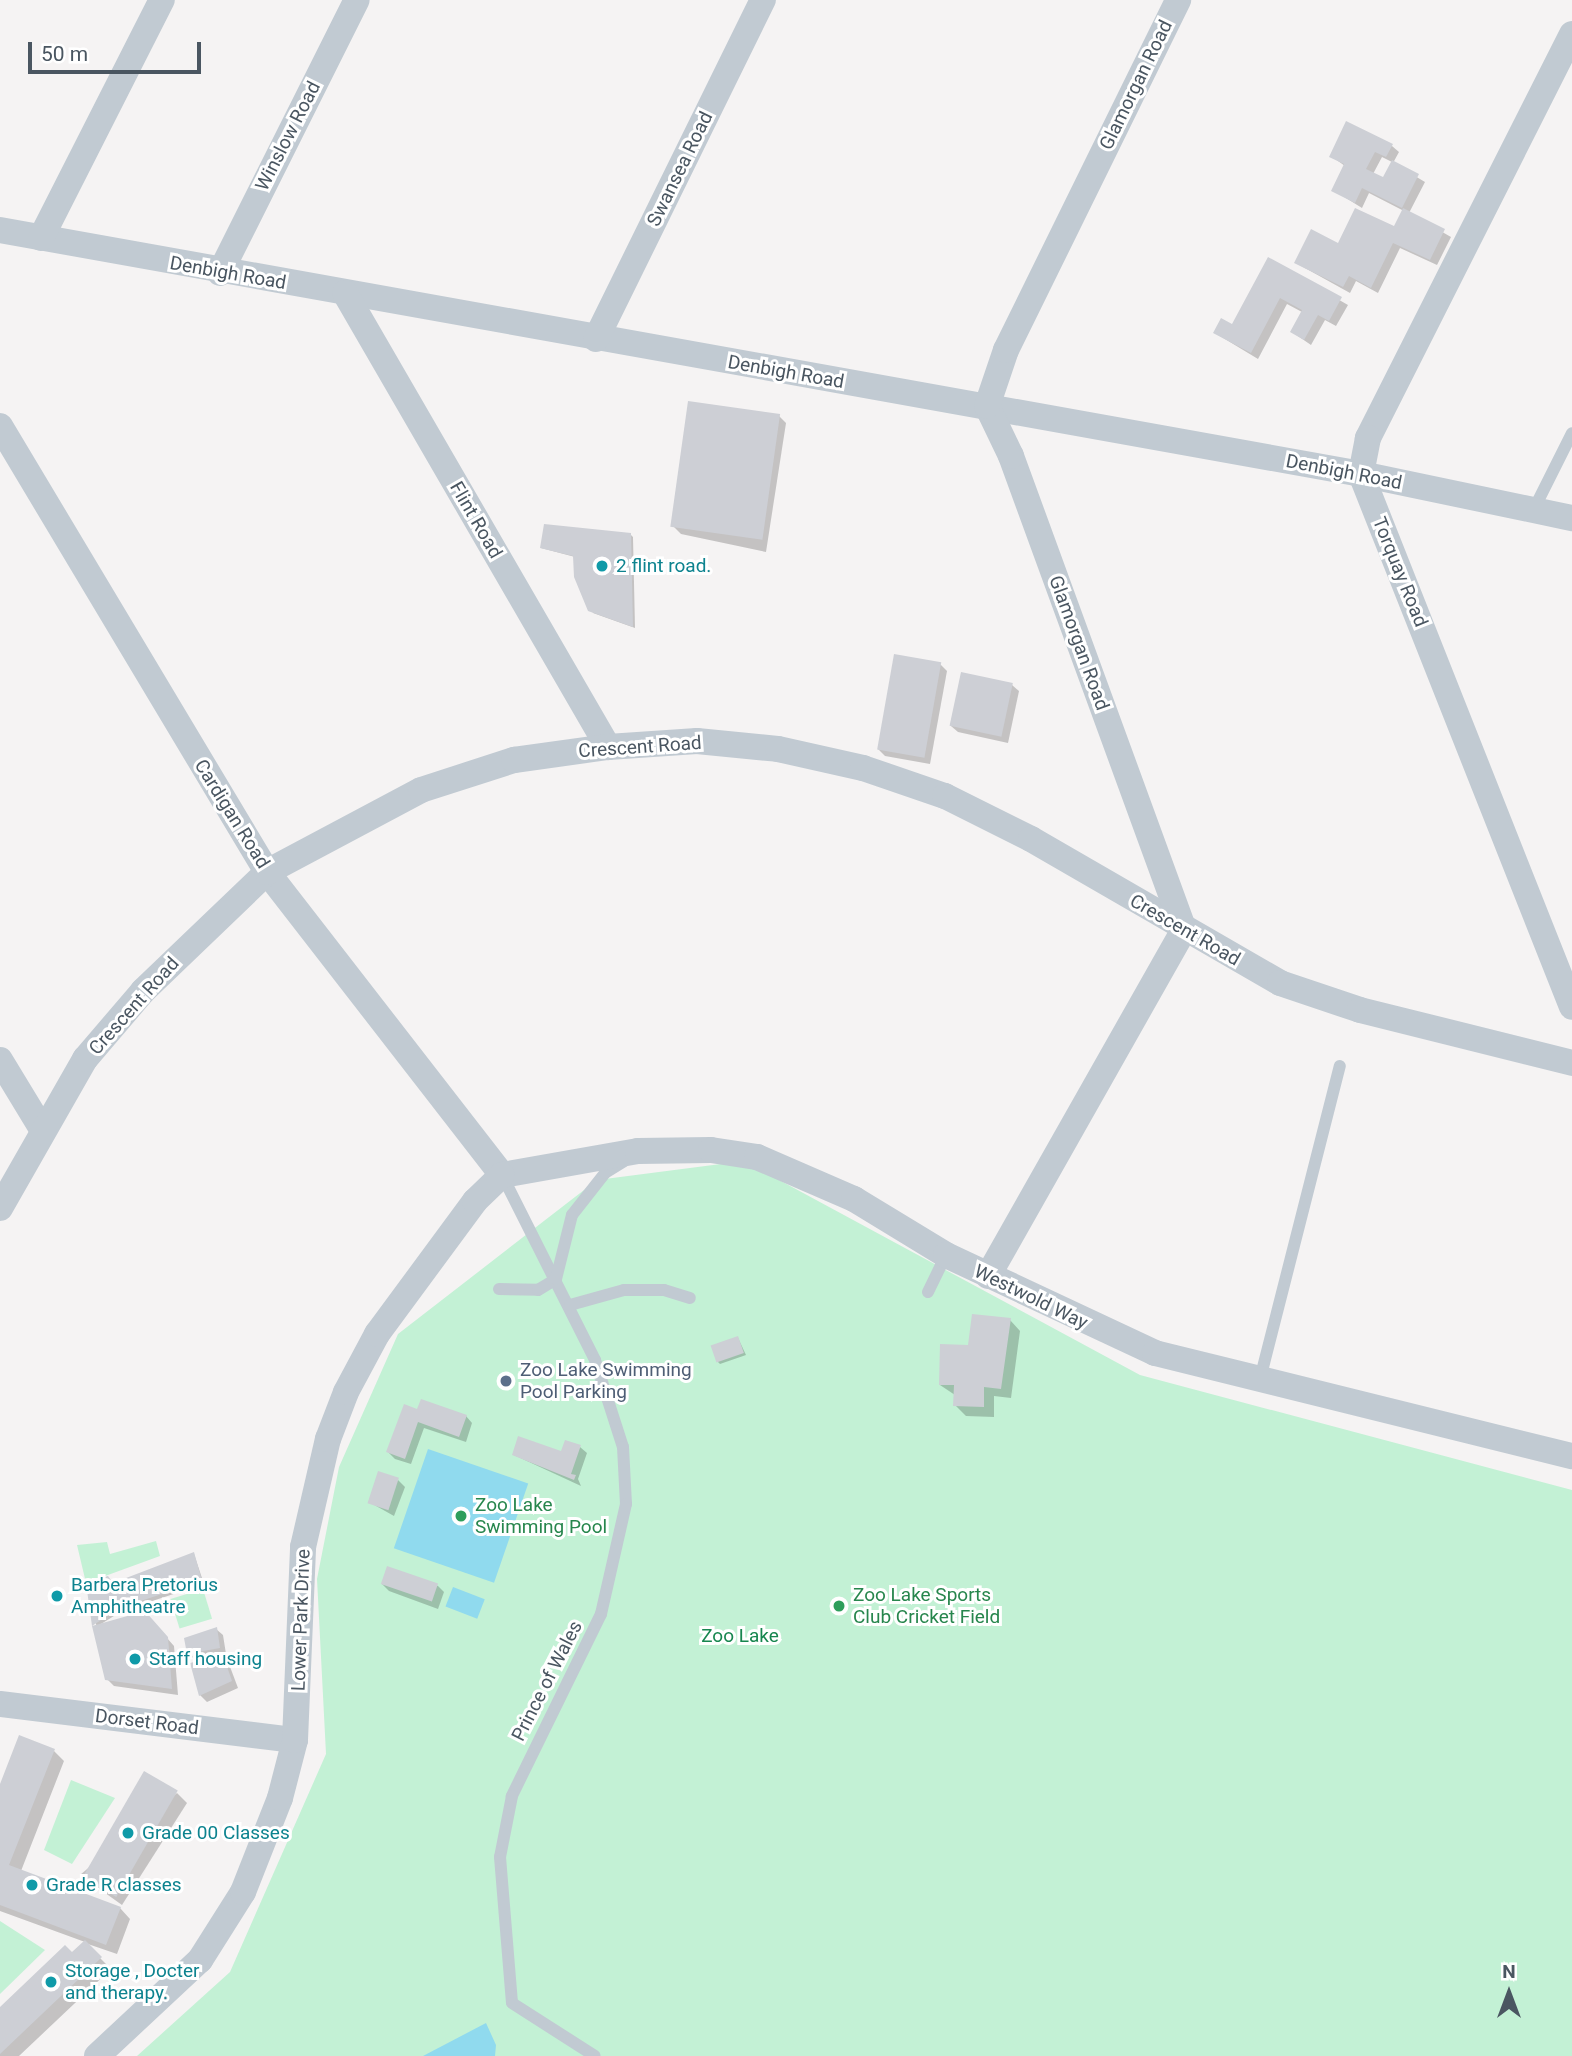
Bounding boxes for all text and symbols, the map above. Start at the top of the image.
street label: Glamorgan Road [1095,16,1177,154]
scale bar [32,28,205,72]
text: 50 m [41,42,88,66]
street label: Winslow Road [251,77,325,195]
street label: Swansea Road [642,108,718,230]
street label: Denbigh Road [168,252,288,294]
street label: Denbigh Road [726,351,846,393]
street label: Denbigh Road [1284,450,1404,494]
street label: Flint Road [445,478,507,562]
street label: Torquay Road [1368,514,1432,630]
place label: 2 flint road. [616,555,711,577]
marker: 2 flint road. [594,558,610,574]
street label: Glamorgan Road [1044,573,1114,713]
street label: Crescent Road [578,731,702,763]
street label: Cardigan Road [189,755,275,873]
street label: Crescent Road [1126,889,1244,971]
street label: Crescent Road [84,952,184,1060]
street label: Westwold Way [970,1260,1092,1334]
place label: Zoo Lake Swimming Pool Parking [520,1359,692,1403]
marker: Zoo Lake Swimming Pool Parking [498,1373,514,1389]
place label: Zoo Lake Swimming Pool [475,1494,607,1538]
marker: Zoo Lake Swimming Pool [453,1508,469,1524]
street label: Lower Park Drive [287,1549,315,1691]
place label: Barbera Pretorius Amphitheatre [71,1574,218,1618]
place label: Zoo Lake Sports Club Cricket Field [853,1584,1000,1628]
marker: Barbera Pretorius Amphitheatre [49,1588,65,1604]
marker: Zoo Lake Sports Club Cricket Field [831,1598,847,1614]
street label: Prince of Wales [507,1617,587,1745]
park label: Zoo Lake [701,1625,779,1647]
place label: Staff housing [149,1648,262,1670]
marker: Staff housing [127,1651,143,1667]
street label: Dorset Road [94,1704,200,1740]
place label: Grade 00 Classes [142,1822,290,1844]
marker: Grade 00 Classes [120,1825,136,1841]
place label: Grade R classes [46,1874,182,1896]
marker: Grade R classes [24,1877,40,1893]
north arrow [1474,1958,1544,2028]
place label: Storage , Docter and therapy. [65,1960,199,2004]
text: N [1502,1960,1516,1983]
marker: Storage , Docter and therapy. [43,1974,59,1990]

